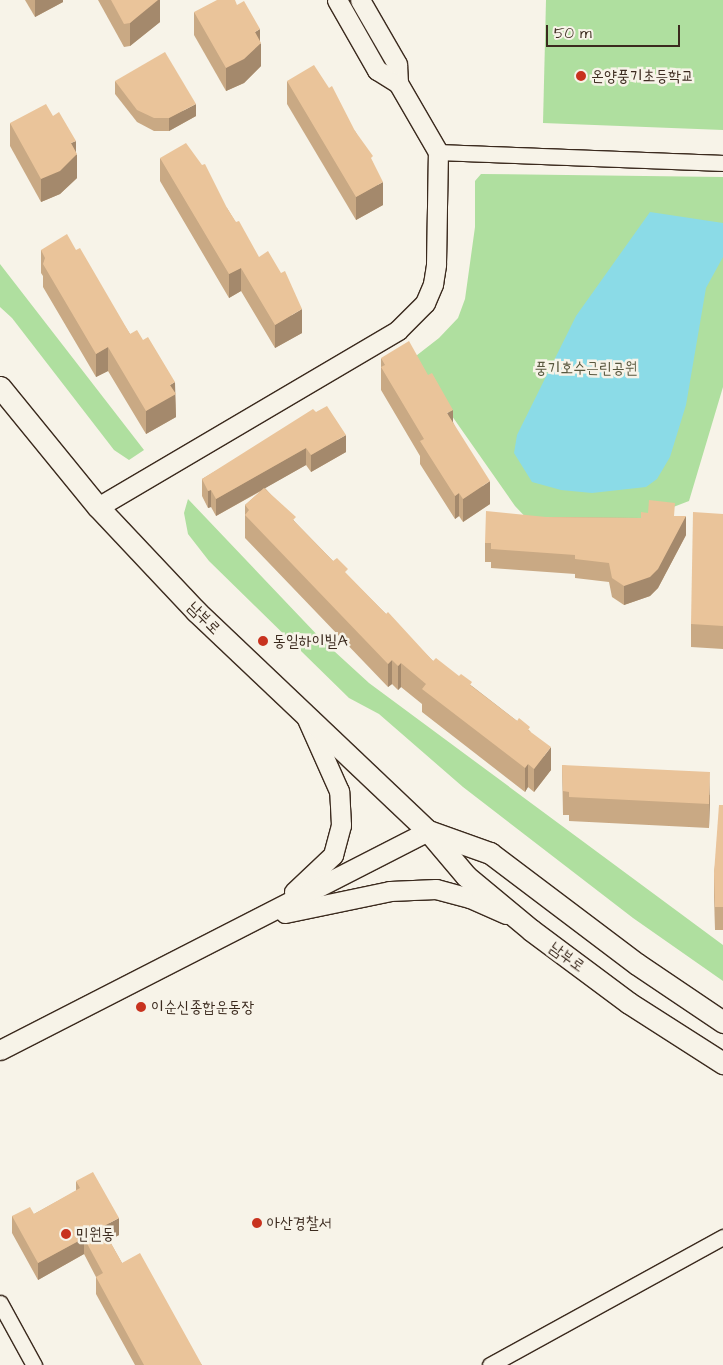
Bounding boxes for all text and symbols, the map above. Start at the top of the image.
scale bar [548,15,682,47]
text: 50 m [554,23,592,44]
place label: 온양풍기초등학교 [591,66,694,86]
marker: 온양풍기초등학교 [575,70,587,82]
park label: 풍기호수근린공원 [534,358,638,378]
street label: 남부로 [184,598,224,638]
place label: 동일하이빌A [273,631,348,651]
marker: 동일하이빌A [257,635,269,647]
street label: 남부로 [546,938,588,976]
place label: 이순신종합운동장 [151,997,254,1017]
marker: 이순신종합운동장 [135,1001,147,1013]
place label: 아산경찰서 [267,1213,331,1233]
marker: 아산경찰서 [251,1217,263,1229]
place label: 민원동 [76,1224,115,1244]
marker: 민원동 [60,1228,72,1240]

